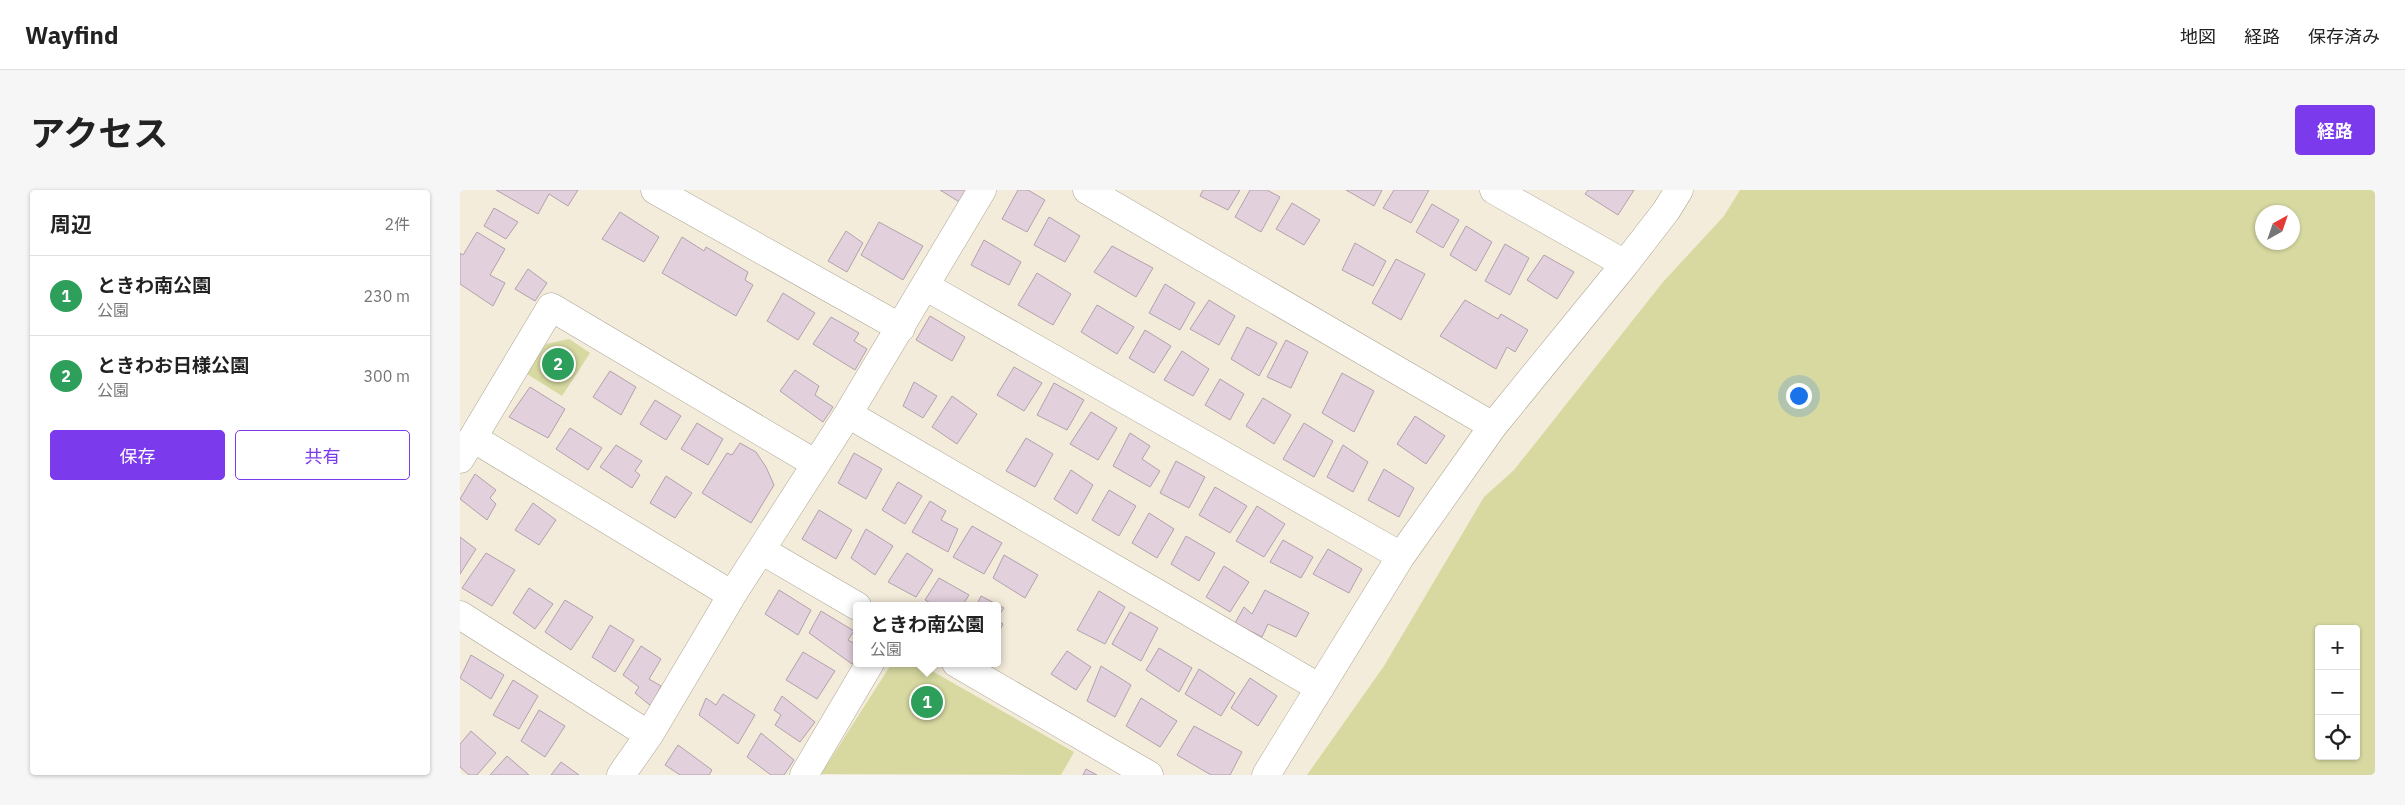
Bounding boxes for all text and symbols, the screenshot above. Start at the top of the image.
text: Wayfind [25,19,118,51]
text: 地図 [2180,25,2216,48]
text: 経路 [2244,25,2280,48]
text: 保存済み [2308,25,2380,48]
button: 経路 [2295,105,2375,155]
text: アクセス [30,110,168,156]
north arrow [2255,205,2300,250]
text: 周辺 [50,210,92,238]
text: 2件 [384,214,410,234]
text: ときわ南公園 [97,273,211,297]
text: 1 [61,286,71,306]
text: 230 m [363,286,410,306]
text: 公園 [97,300,129,320]
pin: 2 [542,345,574,383]
text: ときわお日様公園 [97,353,249,377]
text: 2 [61,366,71,386]
text: 300 m [363,366,410,386]
text: 公園 [97,380,129,400]
your location [1786,383,1812,409]
button: 保存 [50,430,225,480]
button: 共有 [235,430,410,480]
popup [853,602,1001,667]
text: ときわ南公園 [870,612,984,636]
map controls [2315,625,2360,760]
button: + [2315,625,2360,670]
text: 公園 [870,639,902,659]
button: − [2315,670,2360,715]
pin: 1 [911,683,943,721]
button: locate [2315,715,2360,760]

